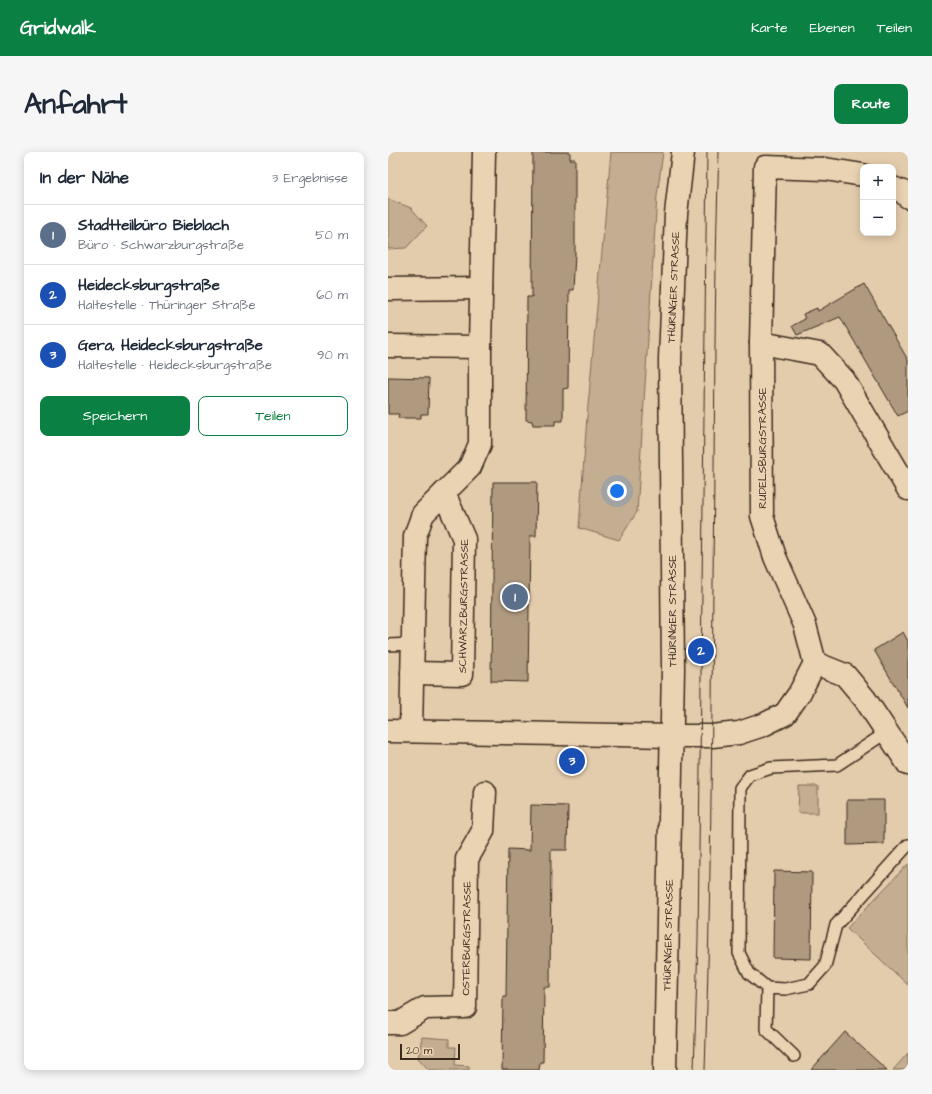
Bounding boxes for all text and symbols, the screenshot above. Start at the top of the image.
text: Gridwalk [20,15,96,42]
text: Karte [751,18,788,38]
text: Ebenen [810,18,855,38]
text: Teilen [877,18,912,38]
button: Route [834,84,908,124]
text: Anfahrt [24,85,127,124]
map controls [860,164,896,236]
button: + [860,164,896,200]
text: In der Nähe [40,166,129,190]
text: 3 Ergebnisse [272,169,348,187]
button: − [860,200,896,236]
text: Stadtteilbüro Bieblach [78,215,229,236]
text: 1 [52,226,54,244]
text: 50 m [315,226,348,244]
street label: THÜRINGER STRASSE [664,230,683,343]
text: Büro · Schwarzburgstraße [78,236,244,254]
text: Heidecksburgstraße [78,275,220,296]
text: 2 [49,286,57,304]
text: 60 m [316,286,348,304]
text: Haltestelle · Thüringer Straße [78,296,256,314]
text: Gera, Heidecksburgstraße [78,335,263,356]
text: 3 [50,346,56,364]
text: 90 m [317,346,348,364]
text: Haltestelle · Heidecksburgstraße [78,356,272,374]
street label: RUDELSBURGSTRASSE [755,387,770,509]
button: Speichern [40,396,190,436]
button: Teilen [198,396,348,436]
your location [607,481,627,501]
street label: SCHWARZBURGSTRASSE [455,538,472,673]
street label: THÜRINGER STRASSE [665,555,680,667]
pin: 1 [502,582,528,612]
pin: 2 [688,636,714,666]
pin: 3 [559,746,585,776]
street label: THÜRINGER STRASSE [660,878,677,991]
street label: OSTERBURGSTRASSE [458,880,475,996]
scale bar [400,1042,460,1061]
text: 20 m [406,1043,432,1058]

